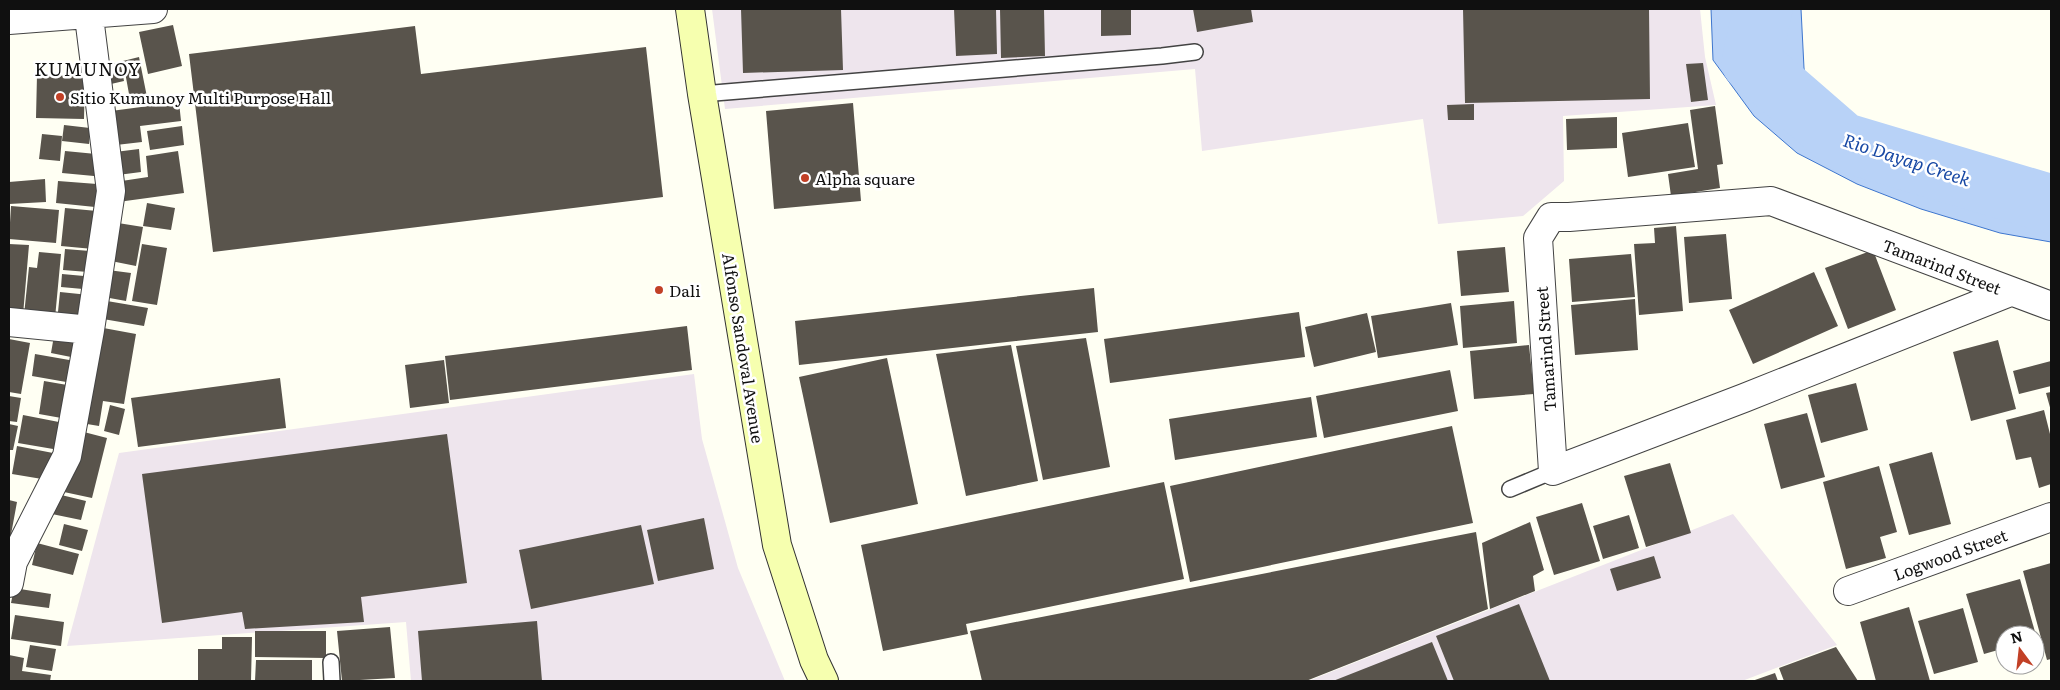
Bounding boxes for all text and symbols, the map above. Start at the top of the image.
district label: KUMUNOY [34,55,142,82]
place label: Sitio Kumunoy Multi Purpose Hall [70,85,331,109]
marker: Sitio Kumunoy Multi Purpose Hall [54,91,66,103]
water label: Rio Dayap Creek [1840,126,1974,192]
place label: Alpha square [815,166,915,190]
marker: Alpha square [799,172,811,184]
street label: Tamarind Street [1879,232,2005,300]
street label: Alfonso Sandoval Avenue [717,251,771,445]
place label: Dali [669,278,701,302]
marker: Dali [653,284,665,296]
street label: Tamarind Street [1529,285,1561,412]
street label: Logwood Street [1890,522,2011,586]
north arrow [1995,625,2045,675]
text: N [2008,625,2025,648]

